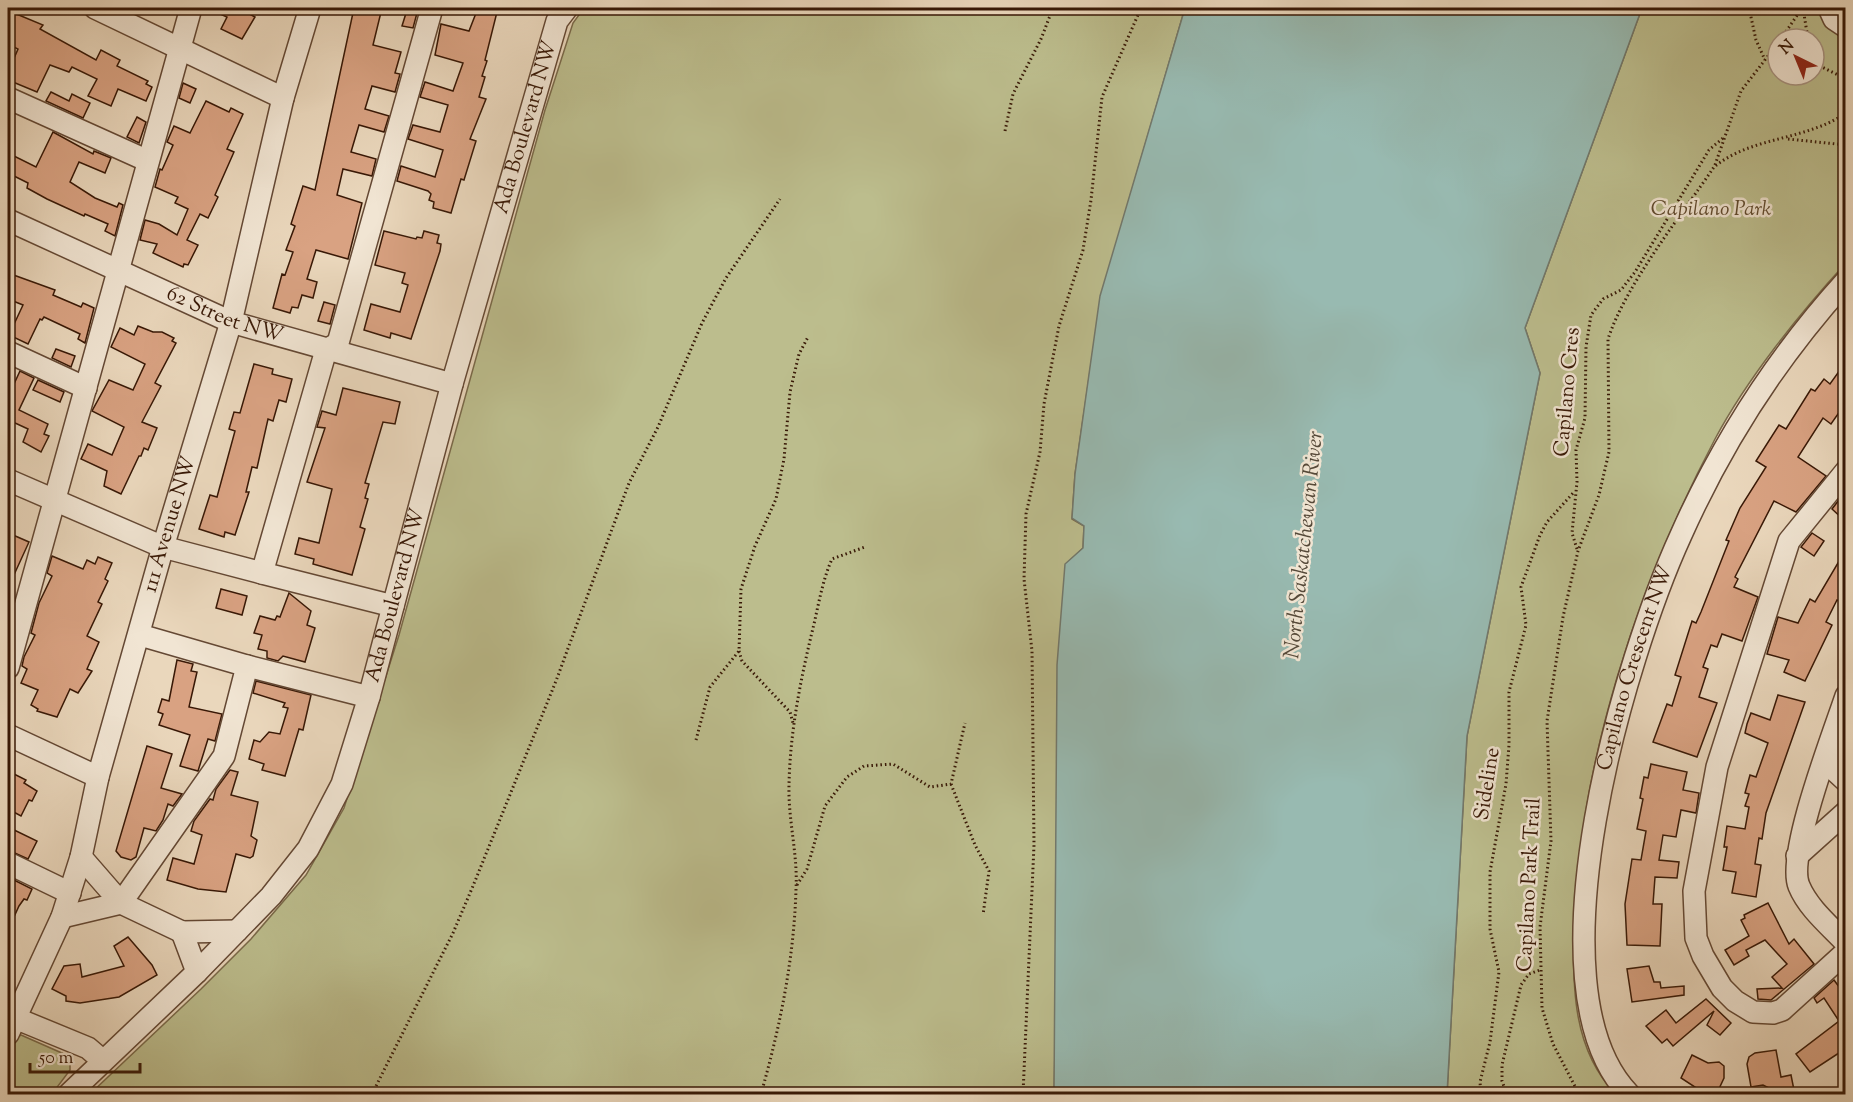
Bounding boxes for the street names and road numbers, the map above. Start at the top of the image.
street label: Ada Boulevard NW [487,37,565,218]
street label: 62 Street NW [161,279,287,351]
street label: Capilano Cres [1547,326,1589,458]
street label: 111 Avenue NW [136,453,204,596]
street label: Ada Boulevard NW [358,505,433,686]
street label: Capilano Crescent NW [1590,561,1681,774]
street label: Sideline [1467,745,1509,823]
street label: Capilano Park Trail [1510,797,1550,973]

